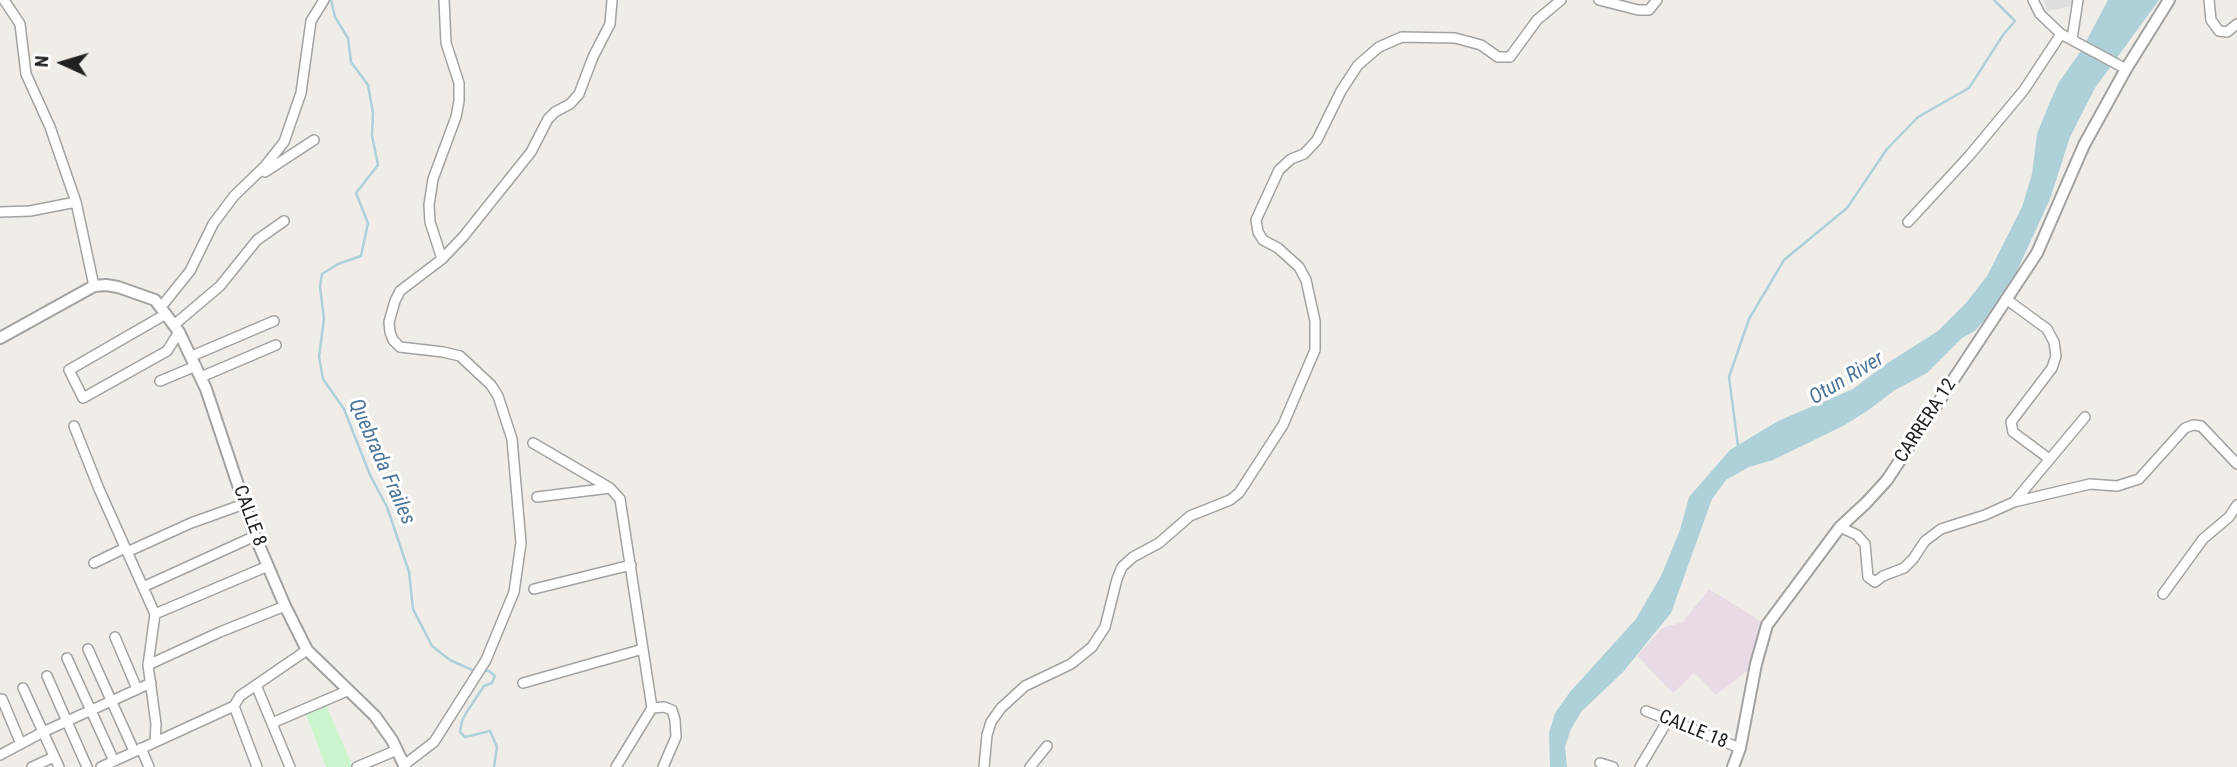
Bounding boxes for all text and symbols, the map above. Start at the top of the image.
north arrow [28,28,98,98]
text: N [30,55,53,68]
water label: Otun River [1805,347,1889,411]
street label: CARRERA 12 [1890,375,1962,467]
water label: Quebrada Frailes [342,395,420,529]
street label: CALLE 8 [228,483,270,549]
street label: CALLE 18 [1655,706,1731,754]

